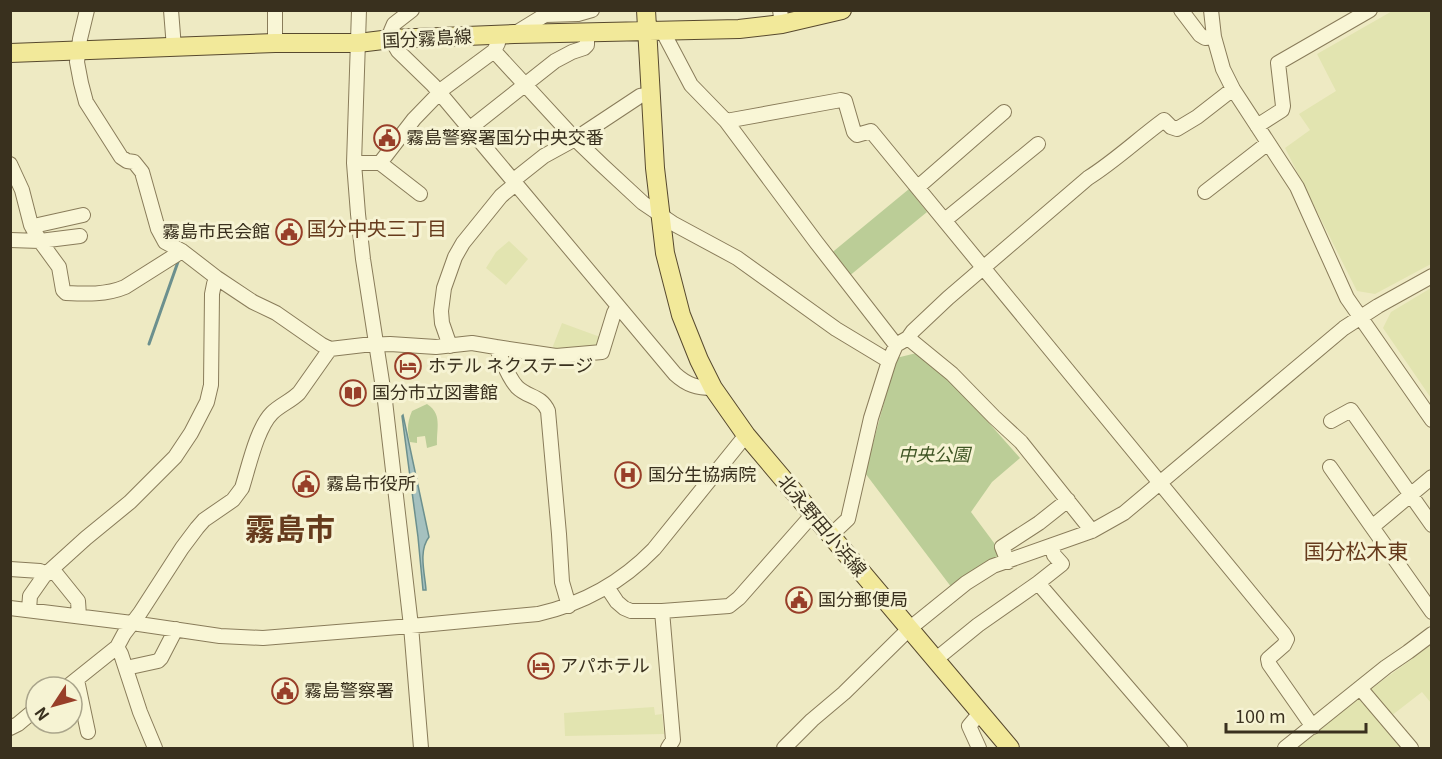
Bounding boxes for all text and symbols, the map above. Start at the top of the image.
street label: 国分霧島線 [381,22,473,52]
public building icon: 霧島警察署国分中央交番 [372,123,402,153]
place label: 霧島警察署国分中央交番 [406,123,604,149]
district label: 国分中央三丁目 [307,213,447,242]
place label: 霧島市民会館 [162,217,270,243]
public building icon: 霧島市民会館 [274,217,304,247]
hotel icon: ホテル ネクステージ [393,351,423,381]
place label: ホテル ネクステージ [428,351,593,377]
library icon: 国分市立図書館 [338,378,368,408]
place label: 国分市立図書館 [372,378,498,404]
park label: 中央公園 [898,440,973,466]
hospital icon: 国分生協病院 [613,460,643,490]
place label: 国分生協病院 [648,460,756,486]
street label: 北永野田小浜線 [773,468,874,581]
public building icon: 霧島市役所 [291,469,321,499]
place label: 霧島市役所 [326,469,416,495]
district label: 霧島市 [245,505,335,549]
district label: 国分松木東 [1304,535,1409,565]
public building icon: 国分郵便局 [784,585,814,615]
place label: 国分郵便局 [818,585,908,611]
hotel icon: アパホテル [526,651,556,681]
place label: アパホテル [560,651,650,677]
north arrow [24,675,84,735]
public building icon: 霧島警察署 [270,676,300,706]
place label: 霧島警察署 [304,676,394,702]
scale bar [1226,696,1366,734]
text: 100 m [1235,702,1286,728]
text: N [28,703,54,726]

